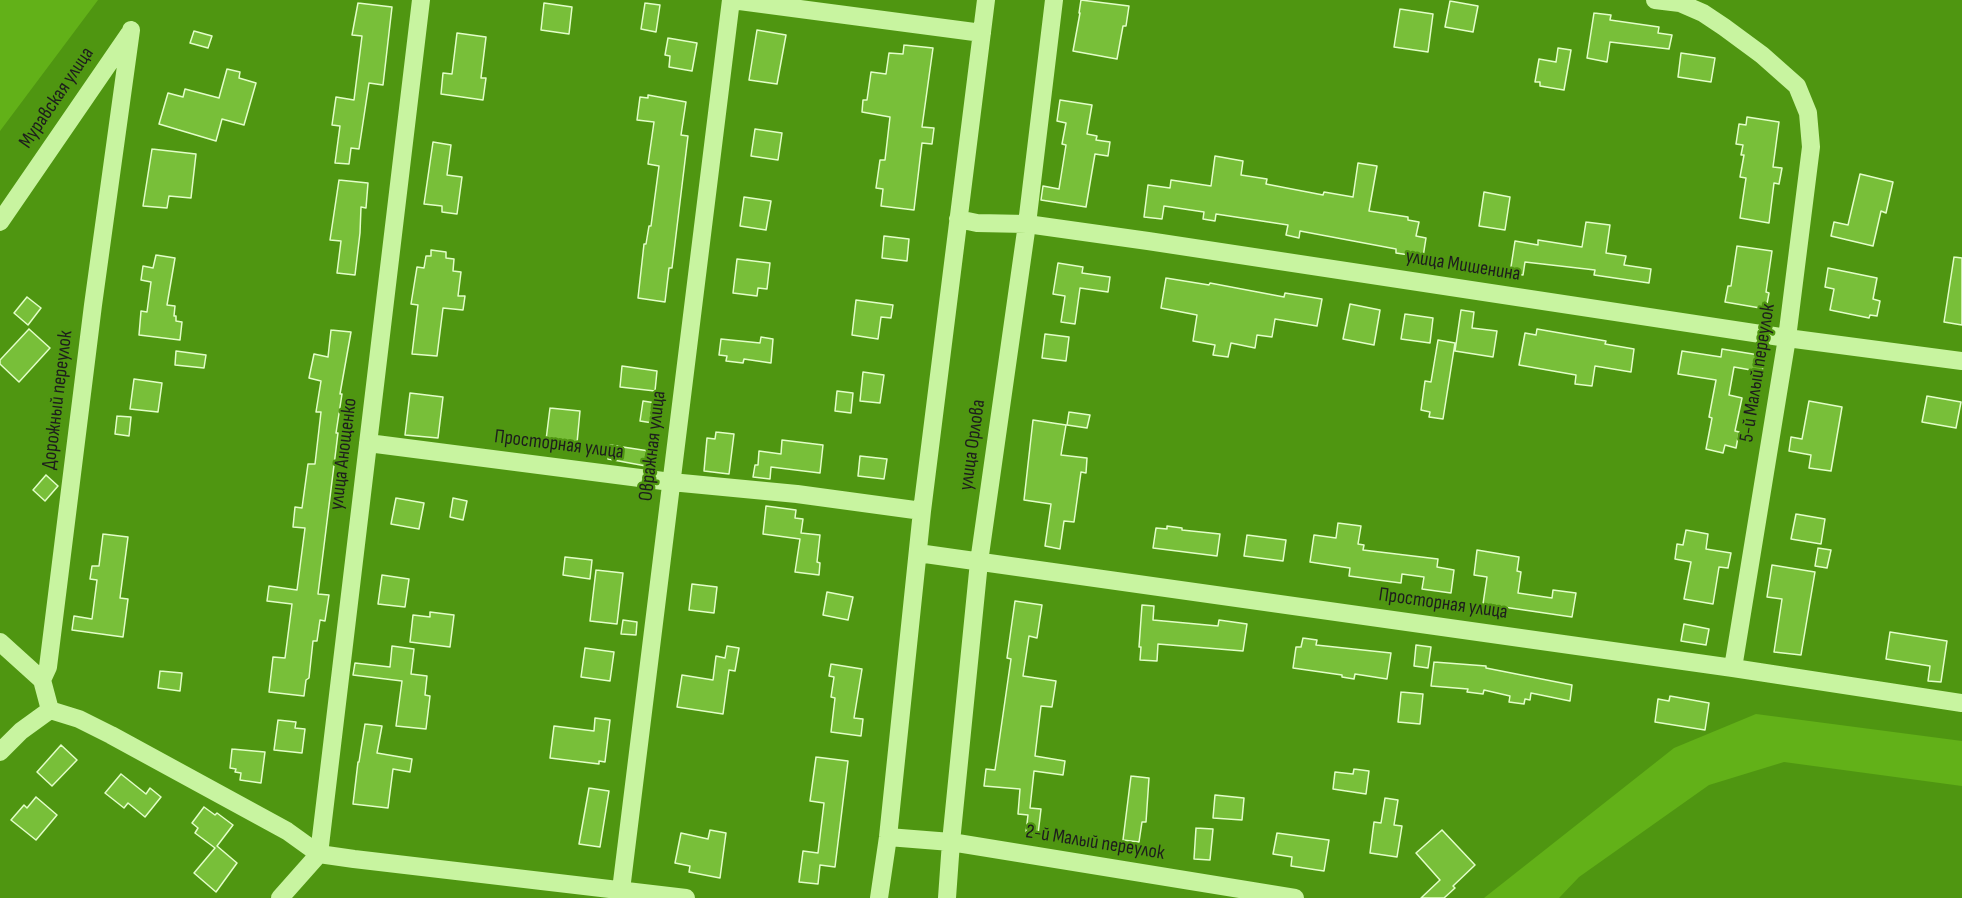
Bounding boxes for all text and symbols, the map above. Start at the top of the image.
street label: Муравская улица [14,43,100,153]
street label: улица Мишенина [1404,245,1522,287]
street label: 5-й Малый переулок [1735,302,1781,444]
street label: Дорожный переулок [38,329,78,471]
street label: Овражная улица [634,389,672,503]
street label: улица Анощенко [325,397,363,511]
street label: улица Орлова [955,398,991,492]
street label: Просторная улица [493,425,625,465]
street label: Просторная улица [1377,583,1509,625]
street label: 2-й Малый переулок [1024,820,1166,866]

